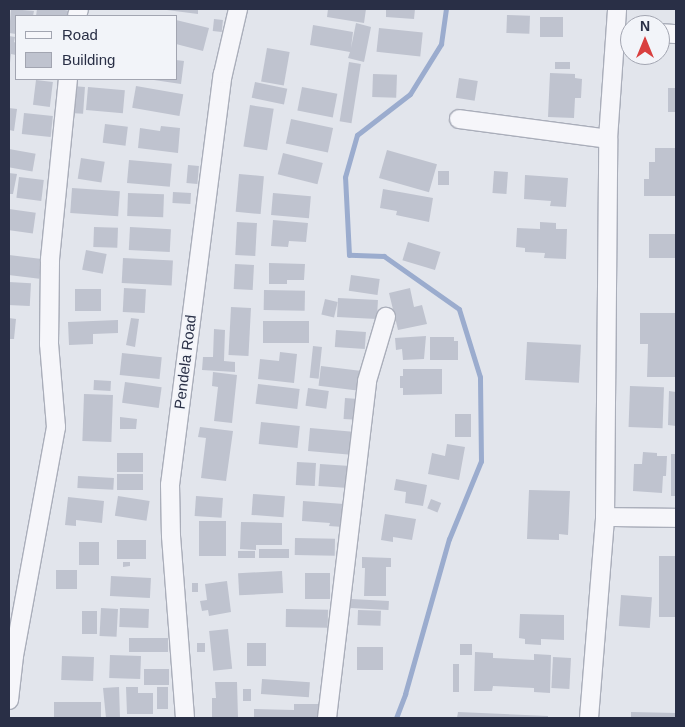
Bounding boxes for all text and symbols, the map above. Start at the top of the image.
legend [15,15,178,80]
north arrow [620,15,670,65]
text: N [640,18,650,34]
text: Road [62,26,98,43]
text: Building [62,51,115,68]
street label: Pendela Road [170,314,200,410]

